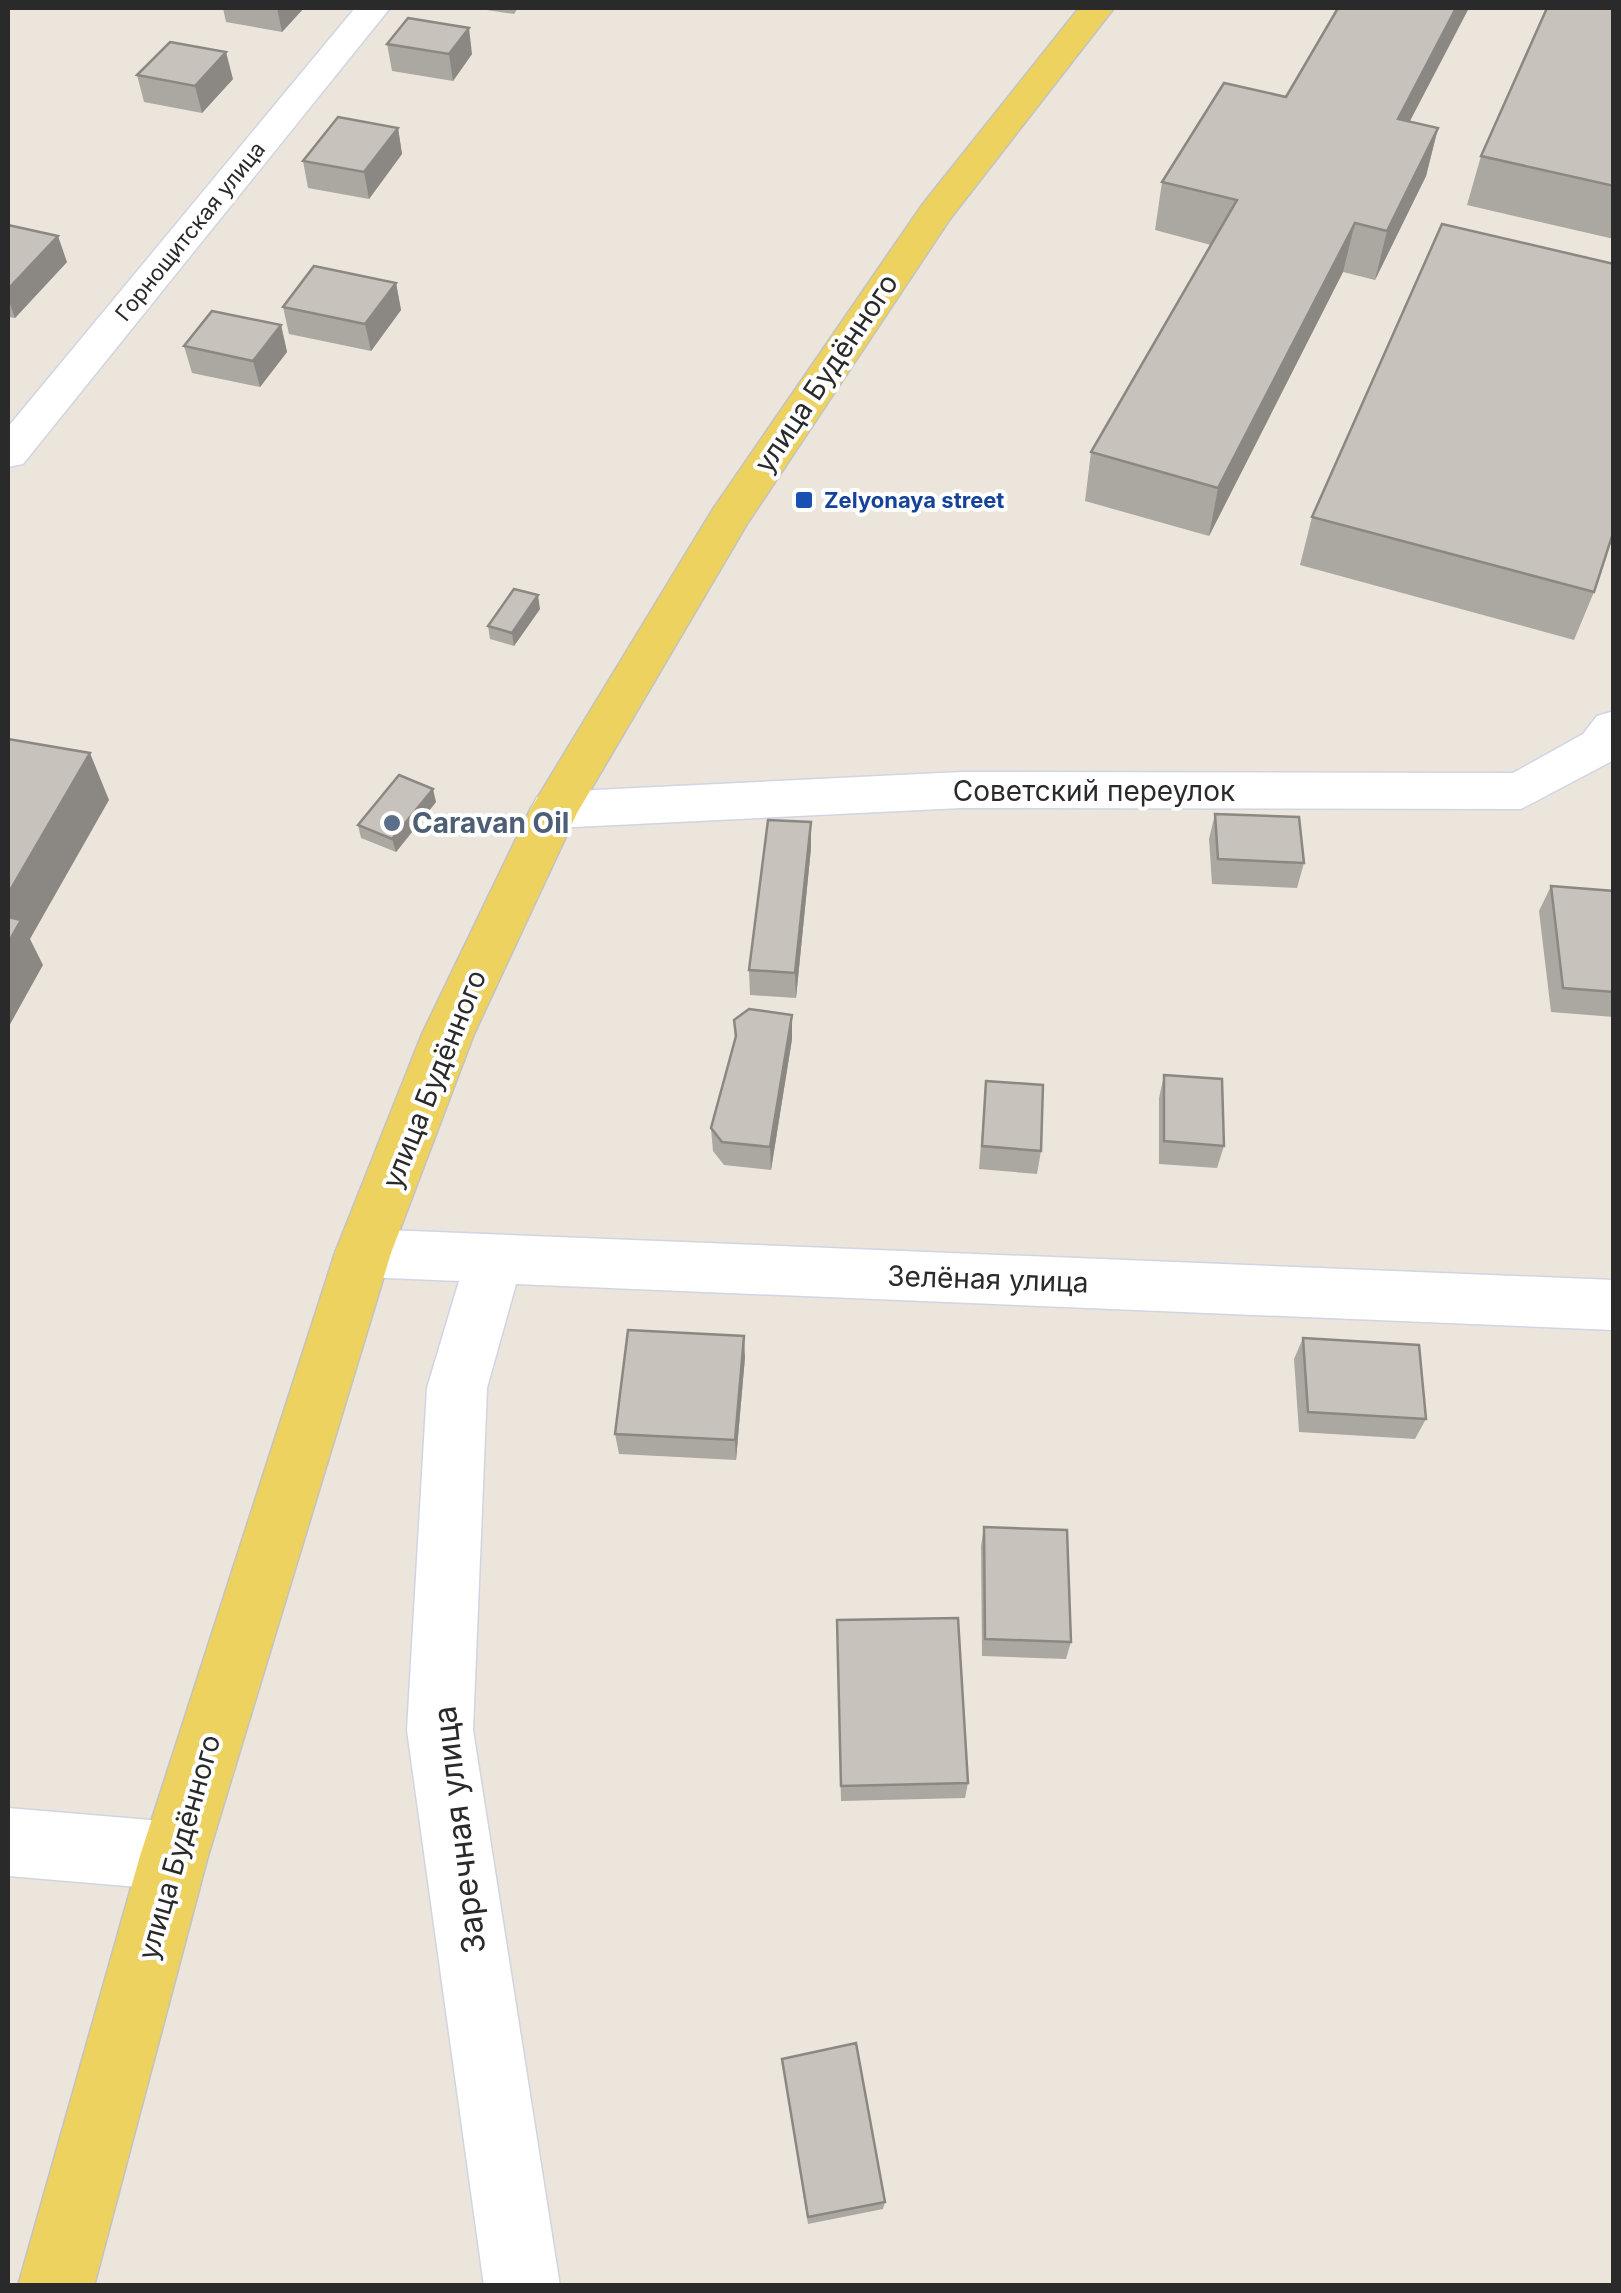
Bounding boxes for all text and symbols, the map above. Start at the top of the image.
street label: Горнощитская улица [110,136,270,326]
street label: улица Будённого [747,267,905,479]
place label: Zelyonaya street [824,487,1004,513]
marker: Zelyonaya street [793,489,815,511]
street label: Советский переулок [953,774,1235,808]
place label: Caravan Oil [412,806,569,840]
marker: Caravan Oil [381,812,403,834]
street label: улица Будённого [375,965,493,1193]
street label: Зелёная улица [887,1258,1089,1300]
street label: Заречная улица [424,1704,494,1956]
street label: улица Будённого [131,1731,227,1963]

